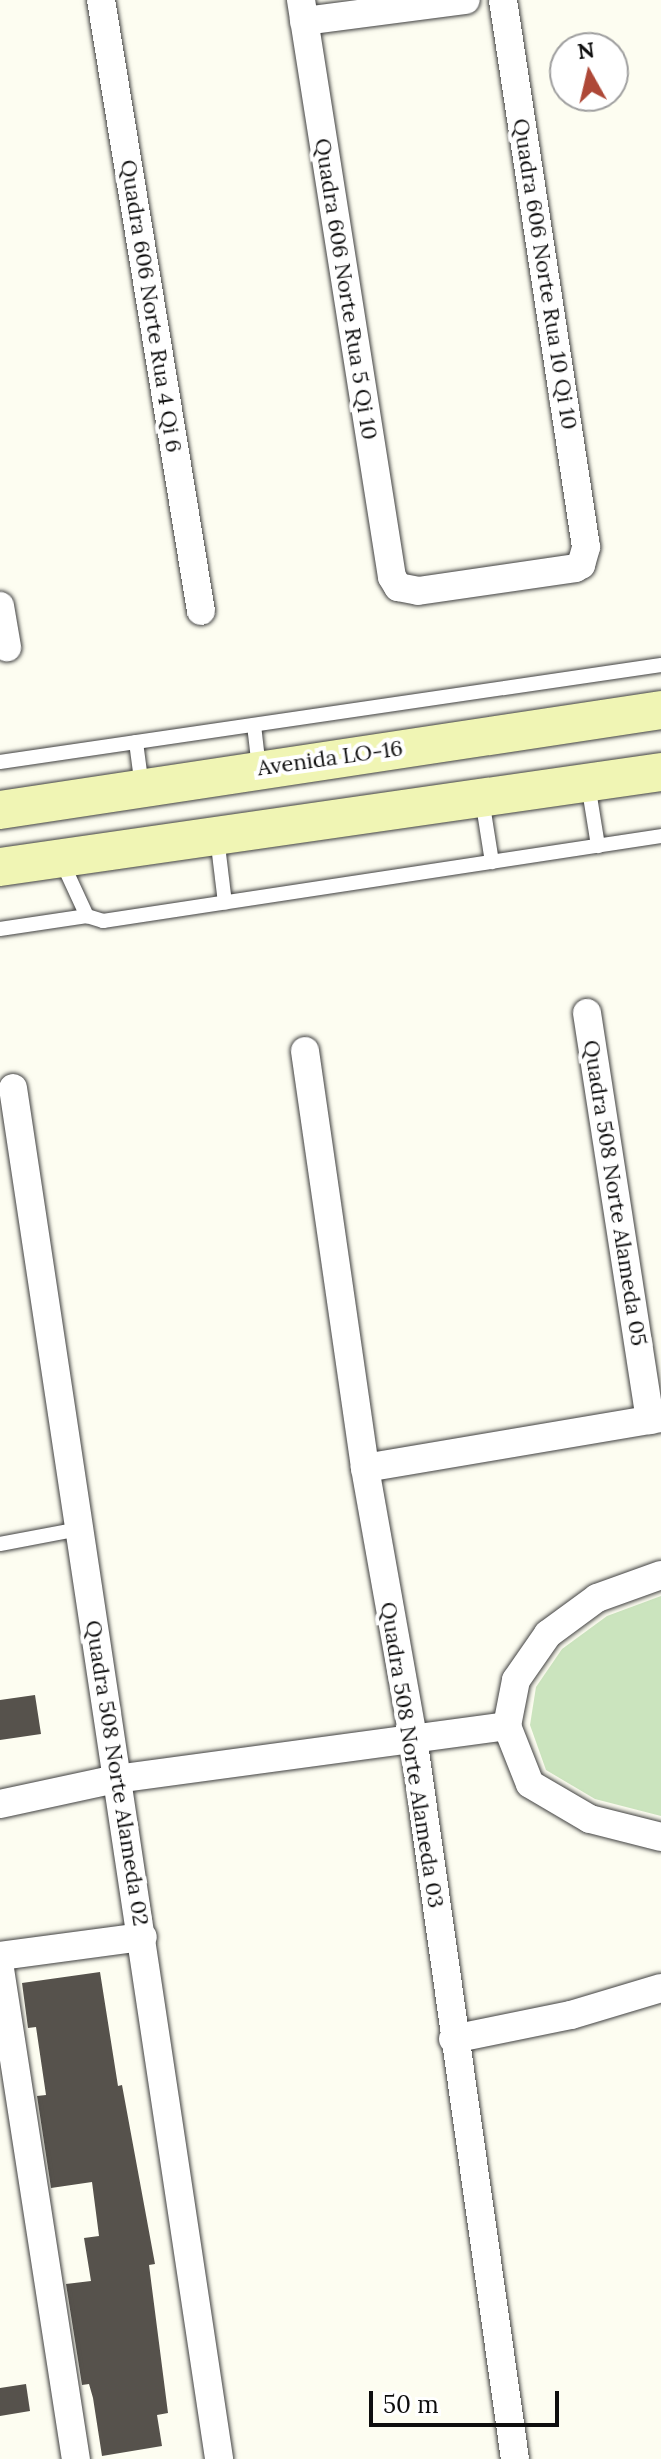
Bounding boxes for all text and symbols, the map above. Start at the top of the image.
north arrow [549,32,629,112]
text: N [576,35,596,65]
street label: Quadra 606 Norte Rua 10 Qi 10 [507,117,583,431]
street label: Quadra 606 Norte Rua 5 Qi 10 [309,136,383,442]
street label: Quadra 606 Norte Rua 4 Qi 6 [115,158,187,454]
street label: Avenida LO-16 [256,735,404,781]
street label: Quadra 508 Norte Alameda 05 [578,1038,652,1348]
street label: Quadra 508 Norte Alameda 03 [375,1600,449,1910]
street label: Quadra 508 Norte Alameda 02 [80,1618,154,1928]
scale bar [373,2375,563,2425]
text: 50 m [383,2389,439,2420]

